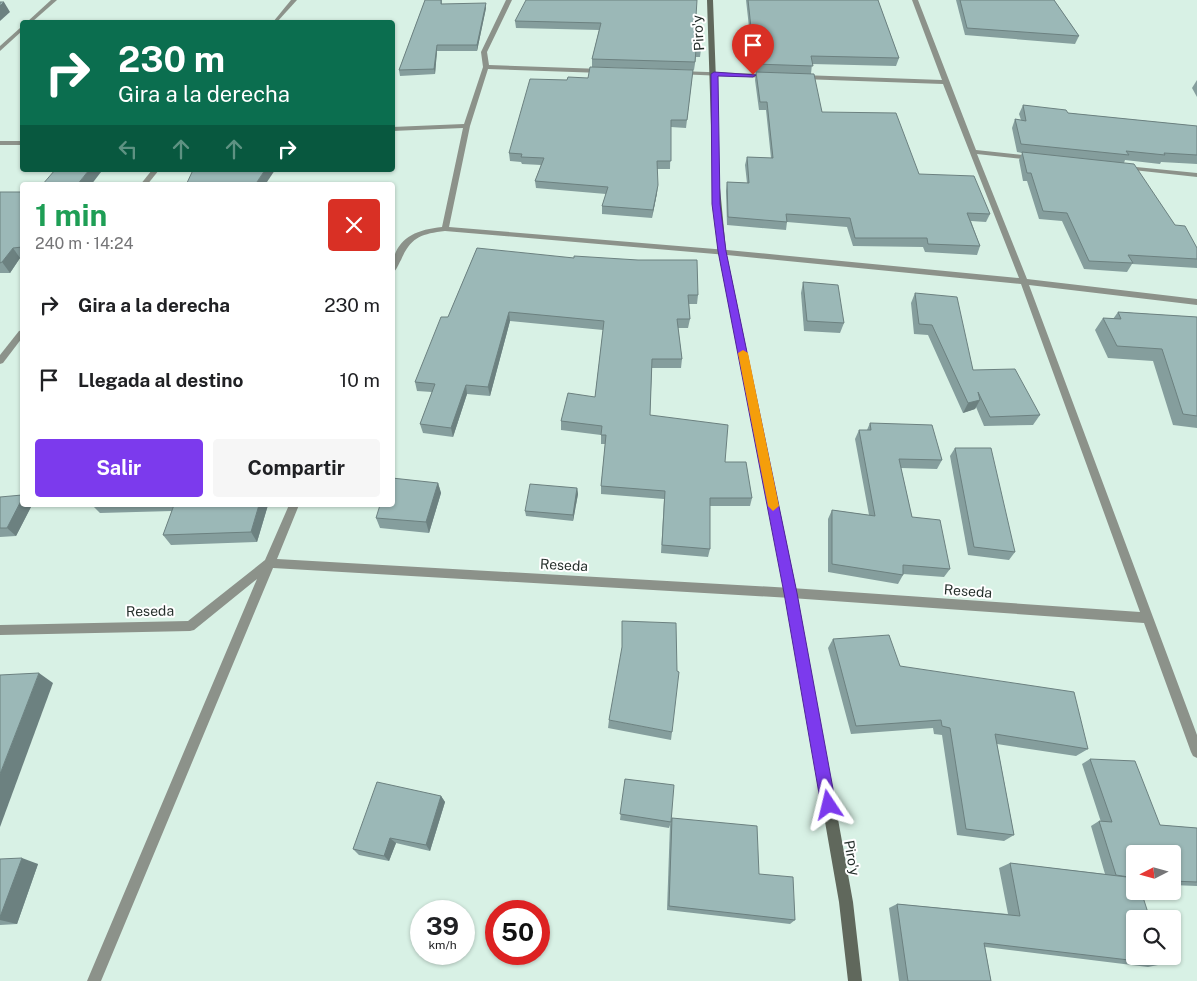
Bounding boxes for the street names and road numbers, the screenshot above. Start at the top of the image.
street label: Piro'y [689,14,707,51]
street label: Reseda [539,556,589,574]
street label: Reseda [943,581,993,601]
street label: Reseda [126,603,174,619]
street label: Piro'y [841,839,863,878]

